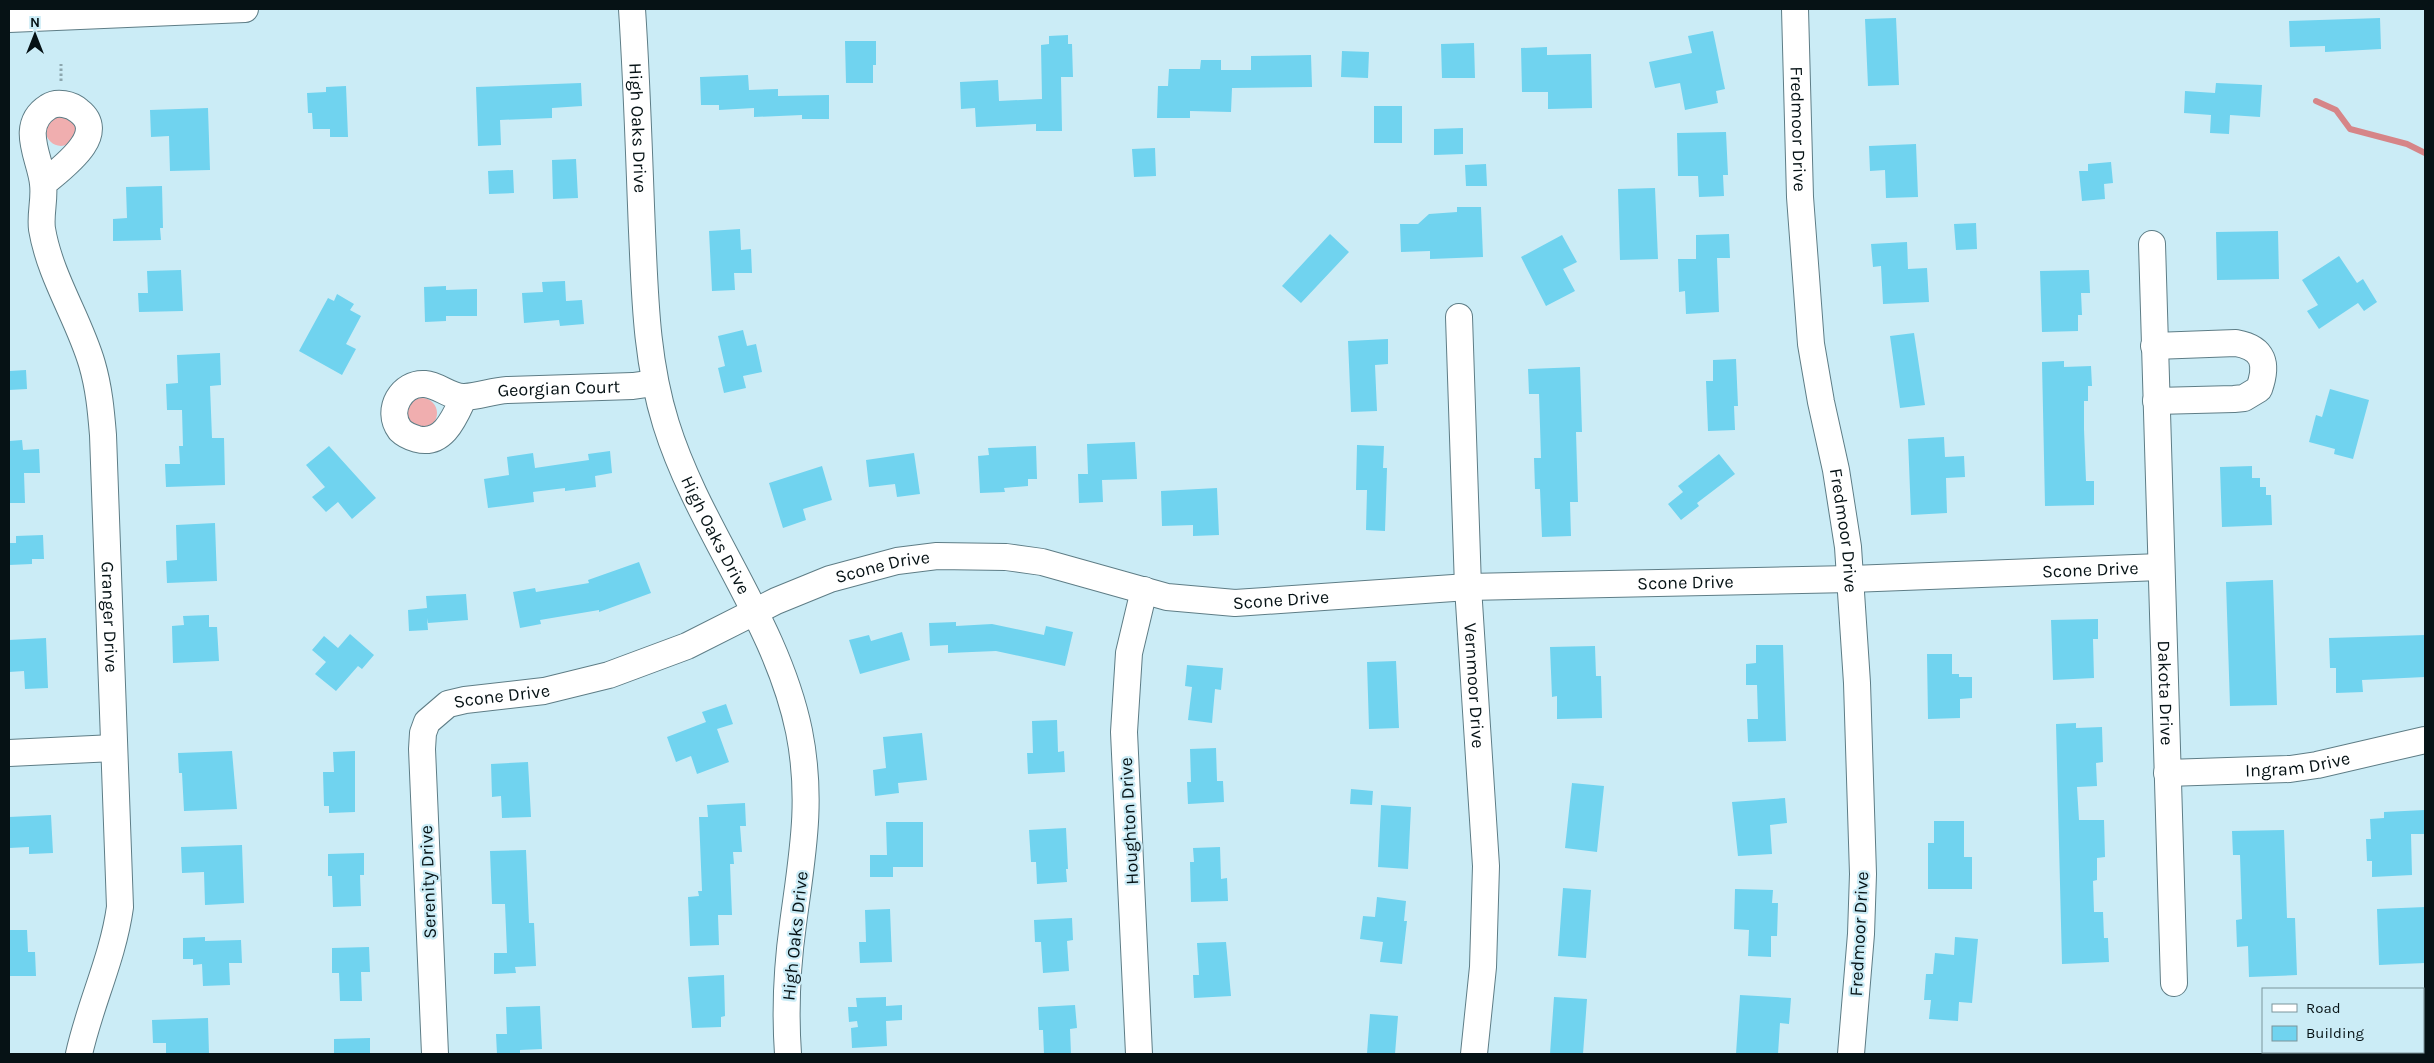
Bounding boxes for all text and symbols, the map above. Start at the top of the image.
north arrow [10,10,60,60]
text: N [30,14,40,31]
street label: High Oaks Drive [624,62,652,193]
street label: Fredmoor Drive [1786,66,1811,192]
street label: Georgian Court [496,375,621,402]
street label: Fredmoor Drive [1825,467,1862,593]
street label: High Oaks Drive [676,472,755,598]
street label: Scone Drive [833,546,931,588]
street label: Scone Drive [2042,557,2139,583]
street label: Granger Drive [97,561,123,673]
street label: Scone Drive [1637,570,1734,594]
street label: Scone Drive [1232,586,1330,614]
street label: Vernmoor Drive [1459,622,1489,749]
street label: Dakota Drive [2153,640,2178,746]
street label: Scone Drive [451,679,552,713]
street label: Ingram Drive [2245,747,2352,781]
street label: Houghton Drive [1115,757,1143,885]
street label: Serenity Drive [415,825,441,939]
street label: High Oaks Drive [777,870,813,1002]
street label: Fredmoor Drive [1845,871,1873,997]
legend [2262,988,2424,1053]
text: Road [2306,999,2341,1017]
text: Building [2306,1024,2364,1042]

